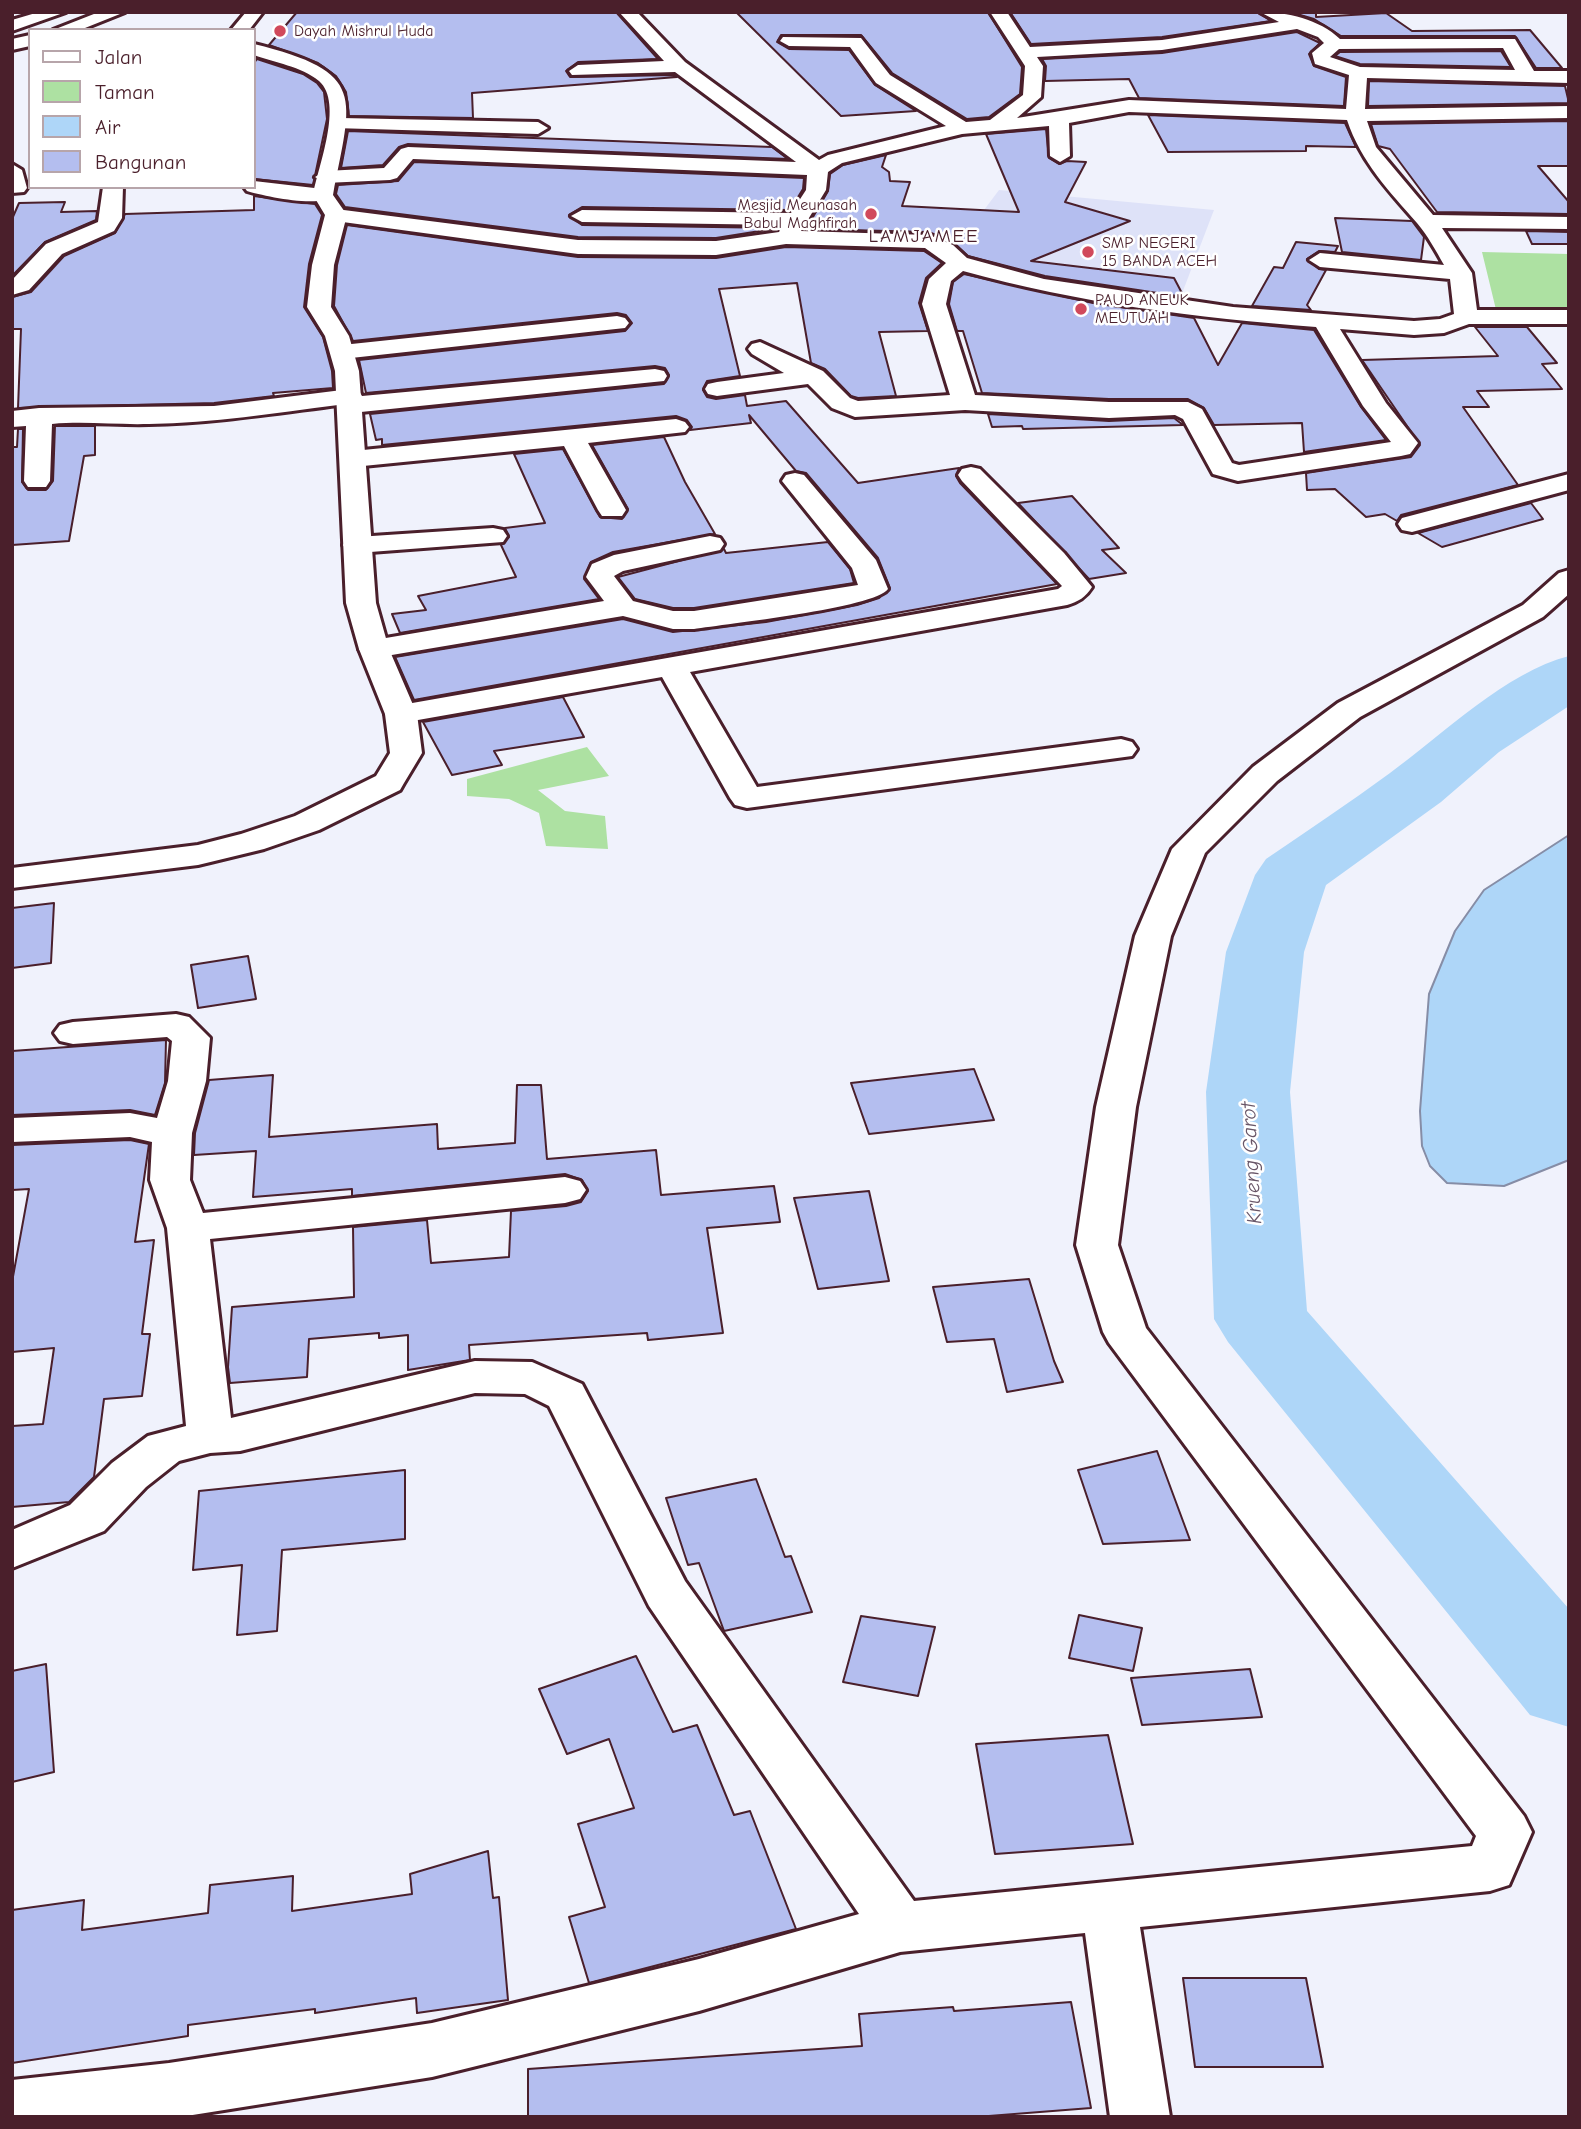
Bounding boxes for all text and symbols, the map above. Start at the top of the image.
place label: Dayah Mishrul Huda [294,21,434,41]
marker: Dayah Mishrul Huda [272,23,288,39]
legend [28,28,256,189]
text: Jalan [95,45,142,69]
text: Taman [95,80,155,104]
text: Air [95,115,120,139]
text: Bangunan [95,150,186,174]
place label: Mesjid Meunasah Babul Maghfirah [738,195,857,233]
marker: Mesjid Meunasah Babul Maghfirah [863,206,879,222]
district label: LAMJAMEE [869,226,979,248]
place label: SMP NEGERI 15 BANDA ACEH [1102,233,1217,271]
marker: SMP NEGERI 15 BANDA ACEH [1080,244,1096,260]
place label: PAUD ANEUK MEUTUAH [1095,290,1189,328]
marker: PAUD ANEUK MEUTUAH [1073,301,1089,317]
water label: Krueng Garot [1236,1101,1268,1225]

